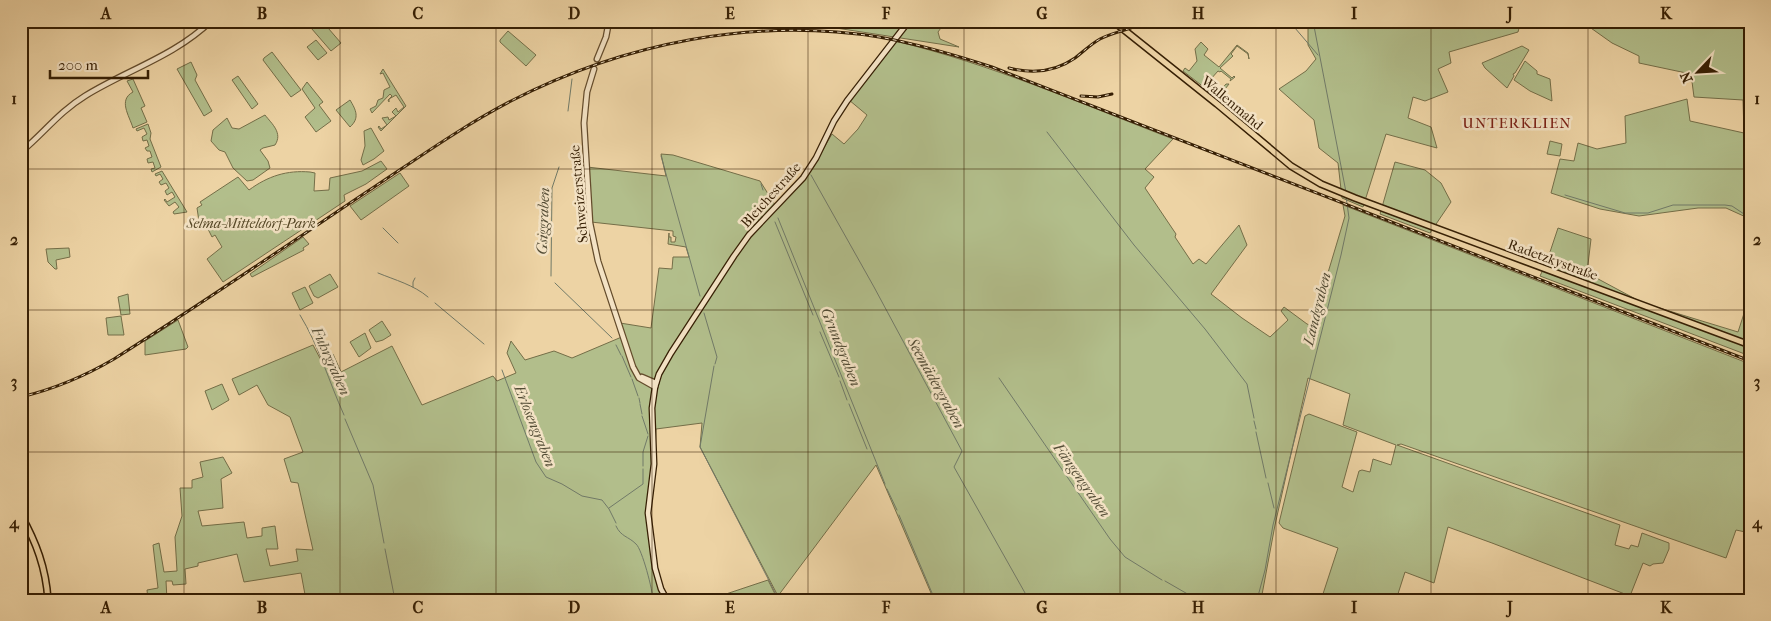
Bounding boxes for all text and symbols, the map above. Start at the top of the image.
text: A [100,4,112,23]
text: B [257,4,267,23]
text: C [413,4,424,23]
text: D [568,4,580,23]
text: E [725,4,735,23]
text: F [881,4,891,23]
text: G [1036,4,1048,23]
text: H [1192,4,1205,23]
text: I [1351,4,1358,23]
text: J [1505,4,1513,24]
text: K [1660,4,1673,23]
scale bar [50,48,148,80]
north arrow [1674,48,1724,98]
text: 200 m [58,56,98,74]
text: N [1677,69,1697,86]
street label: Wallenmahd [1197,72,1267,134]
text: 1 [11,89,17,108]
text: 1 [1754,89,1760,108]
district label: UNTERKLIEN [1462,114,1572,132]
street label: Schweizerstraße [566,144,592,244]
street label: Bleichestraße [737,159,805,231]
water label: Gsiggraben [533,187,553,255]
park label: Selma-Mitteldorf-Park [185,215,316,232]
text: 2 [10,230,18,249]
text: 2 [1753,230,1761,249]
street label: Radetzkystraße [1506,236,1600,284]
water label: Landgraben [1299,271,1335,348]
water label: Grundgraben [817,305,865,389]
water label: Fuhrgraben [308,323,354,398]
water label: Seemädergraben [903,334,968,432]
text: 3 [11,372,17,392]
text: 3 [1754,372,1760,392]
water label: Erlosengraben [510,381,560,470]
water label: Fängengraben [1049,439,1114,521]
text: 4 [8,513,20,533]
text: 4 [1751,513,1763,533]
text: A [100,598,112,617]
text: B [257,598,267,617]
text: C [413,598,424,617]
text: D [568,598,580,617]
text: E [725,598,735,617]
text: F [881,598,891,617]
text: G [1036,598,1048,617]
text: H [1192,598,1205,617]
text: I [1351,598,1358,617]
text: J [1505,598,1513,618]
text: K [1660,598,1673,617]

